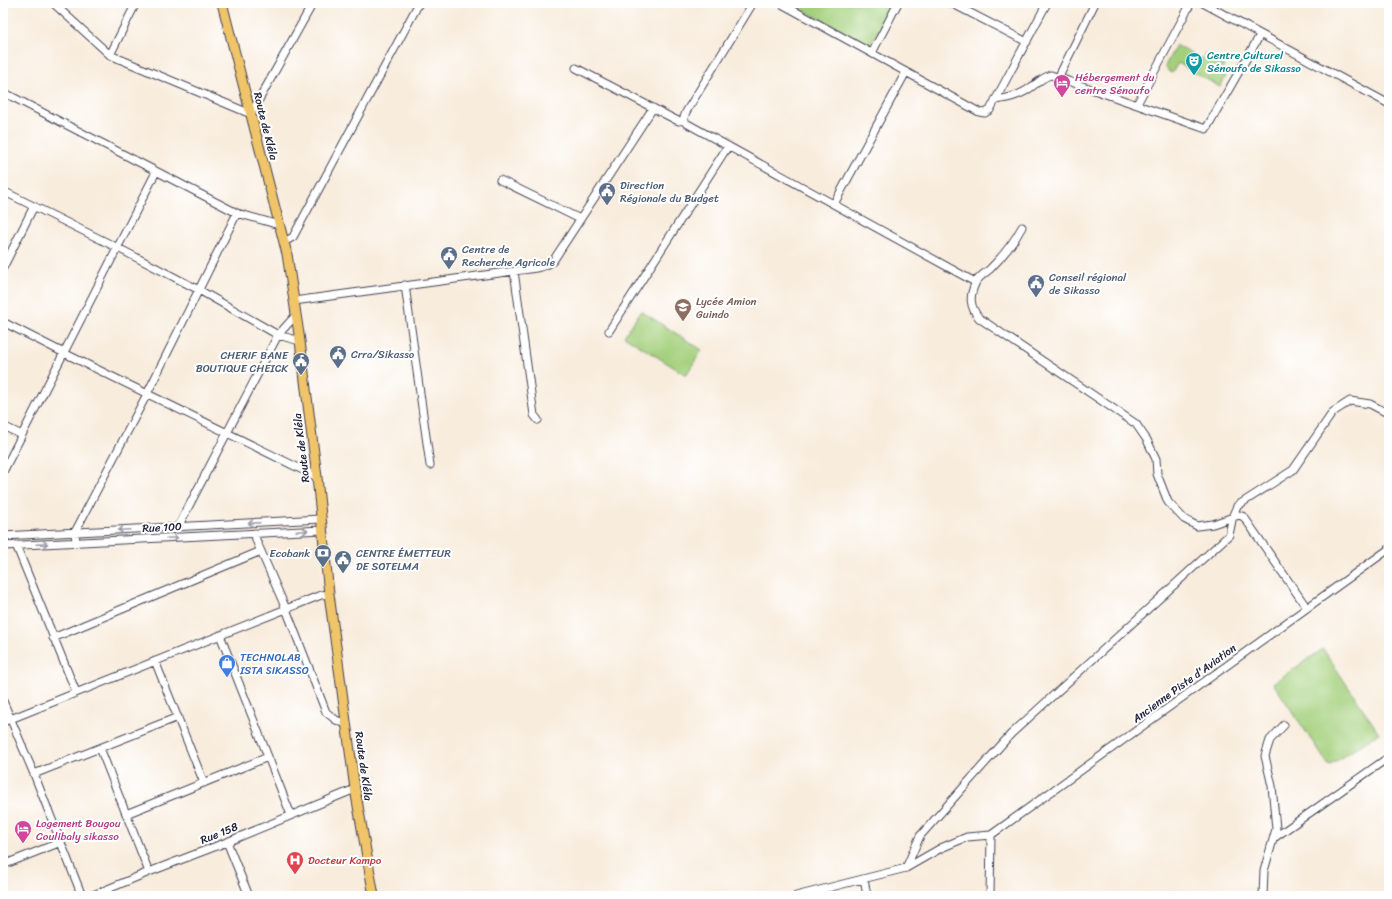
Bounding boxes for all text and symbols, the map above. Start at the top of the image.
place label: Centre Culturel Sénoufo de Sikasso [1207,46,1301,78]
theatre icon: Centre Culturel Sénoufo de Sikasso [1184,51,1204,76]
place label: Hébergement du centre Sénoufo [1075,68,1155,100]
hotel icon: Hébergement du centre Sénoufo [1052,73,1072,98]
street label: Route de Kléla [248,90,283,163]
place label: Direction Régionale du Budget [620,176,719,208]
public building icon: Direction Régionale du Budget [597,181,617,206]
place label: Centre de Recherche Agricole [462,240,556,272]
public building icon: Centre de Recherche Agricole [439,245,459,270]
place label: Conseil régional de Sikasso [1049,268,1127,300]
public building icon: Conseil régional de Sikasso [1026,273,1046,298]
place label: Lycée Amion Guindo [696,292,757,324]
school or university icon: Lycée Amion Guindo [673,297,693,322]
public building icon: Crra/Sikasso [328,344,348,369]
place label: Crra/Sikasso [351,345,415,364]
place label: CHERIF BANE BOUTIQUE CHEICK [196,346,289,378]
public building icon: CHERIF BANE BOUTIQUE CHEICK [291,351,311,376]
street label: Route de Kléla [288,412,315,484]
street label: Rue 100 [142,517,182,538]
one-way arrow [248,520,261,527]
one-way arrow [118,526,131,534]
one-way arrow [295,527,308,534]
one-way arrow [165,534,178,542]
one-way arrow [35,541,48,548]
bank icon: Ecobank [313,543,333,568]
place label: Ecobank [270,544,310,563]
place label: CENTRE ÉMETTEUR DE SOTELMA [356,544,451,576]
public building icon: CENTRE ÉMETTEUR DE SOTELMA [333,549,353,574]
street label: Ancienne Piste d'Aviation [1127,639,1240,728]
place label: TECHNOLAB ISTA SIKASSO [239,648,309,680]
shop icon: TECHNOLAB ISTA SIKASSO [217,653,237,678]
street label: Route de Kléla [349,730,378,802]
place label: Logement Bougou Coulibaly sikasso [36,814,121,846]
street label: Rue 158 [197,817,241,850]
hotel icon: Logement Bougou Coulibaly sikasso [13,819,33,844]
hospital icon: Docteur Kampo [285,850,305,875]
place label: Docteur Kampo [308,851,382,870]

